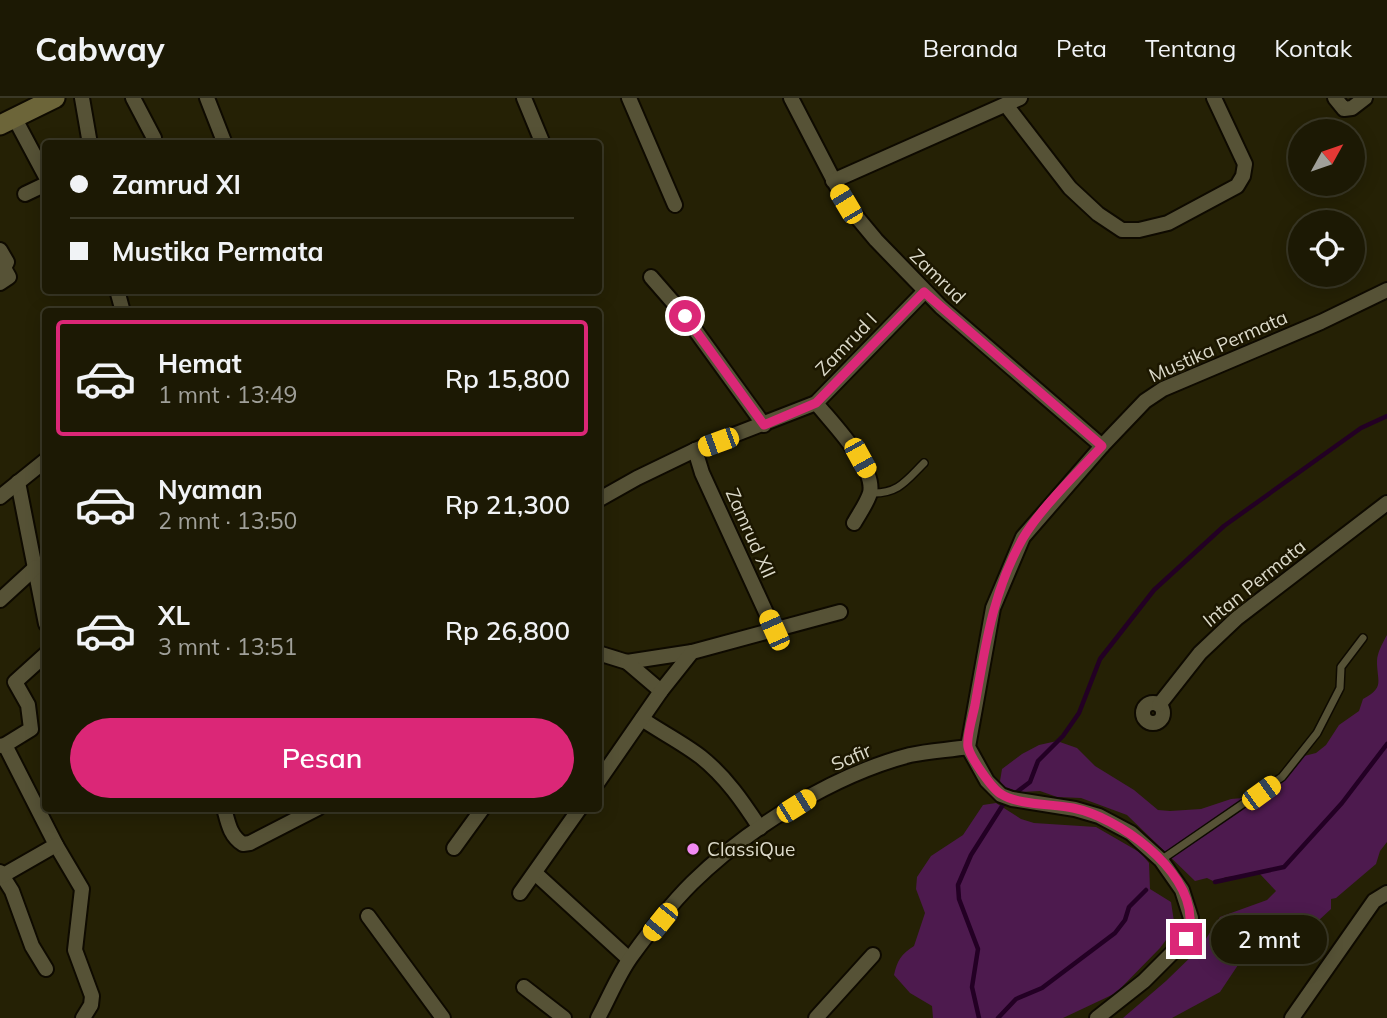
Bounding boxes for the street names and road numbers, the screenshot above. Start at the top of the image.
street label: Zamrud [905,244,971,308]
street label: Mustika Permata [1145,305,1291,387]
street label: Zamrud I [810,307,882,381]
street label: Zamrud XII [721,484,781,582]
street label: Intan Permata [1198,534,1310,632]
street label: Safir [827,738,875,776]

